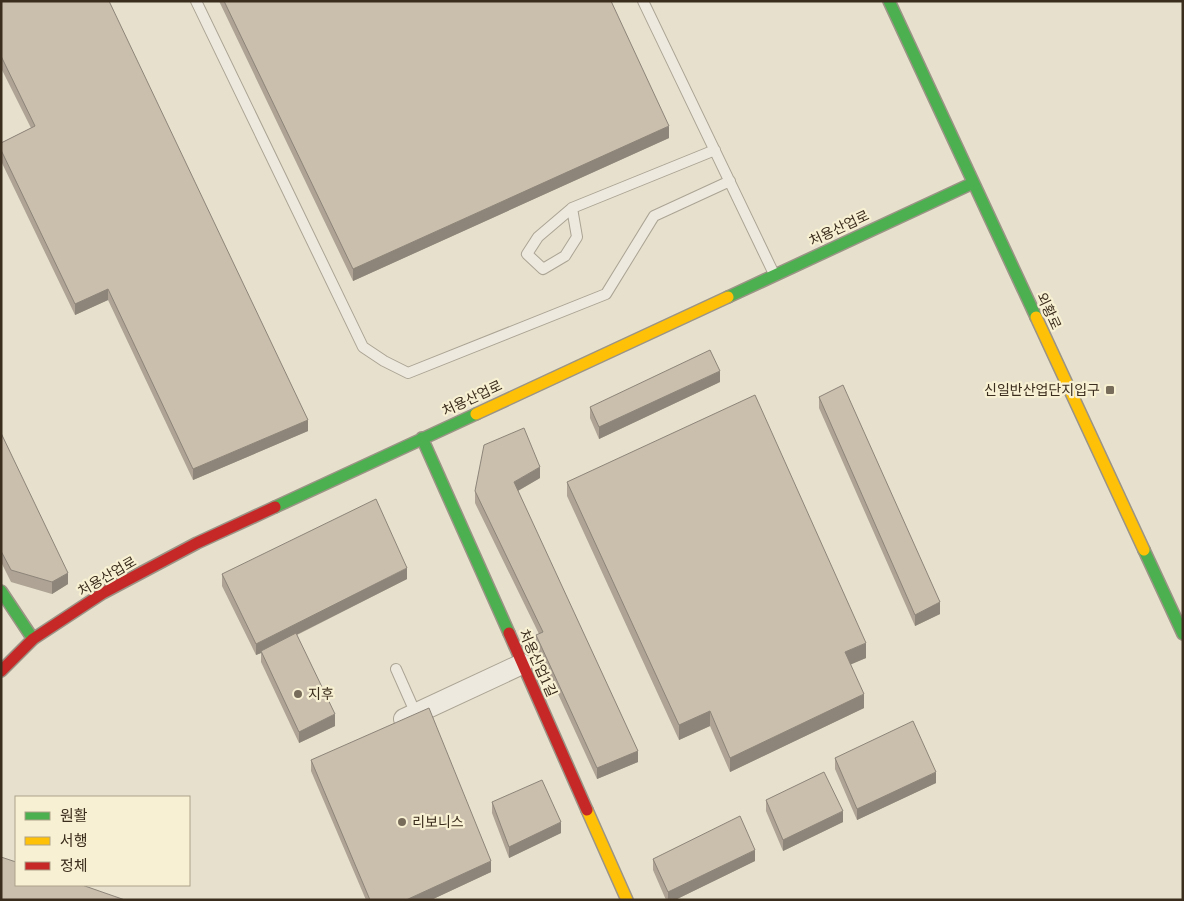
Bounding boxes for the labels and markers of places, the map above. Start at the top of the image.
place label: 신일반산업단지입구 [984,380,1100,399]
marker: 신일반산업단지입구 [1104,384,1116,396]
place label: 지후 [308,684,334,703]
marker: 지후 [292,688,304,700]
place label: 리보니스 [412,812,464,831]
marker: 리보니스 [396,816,408,828]

